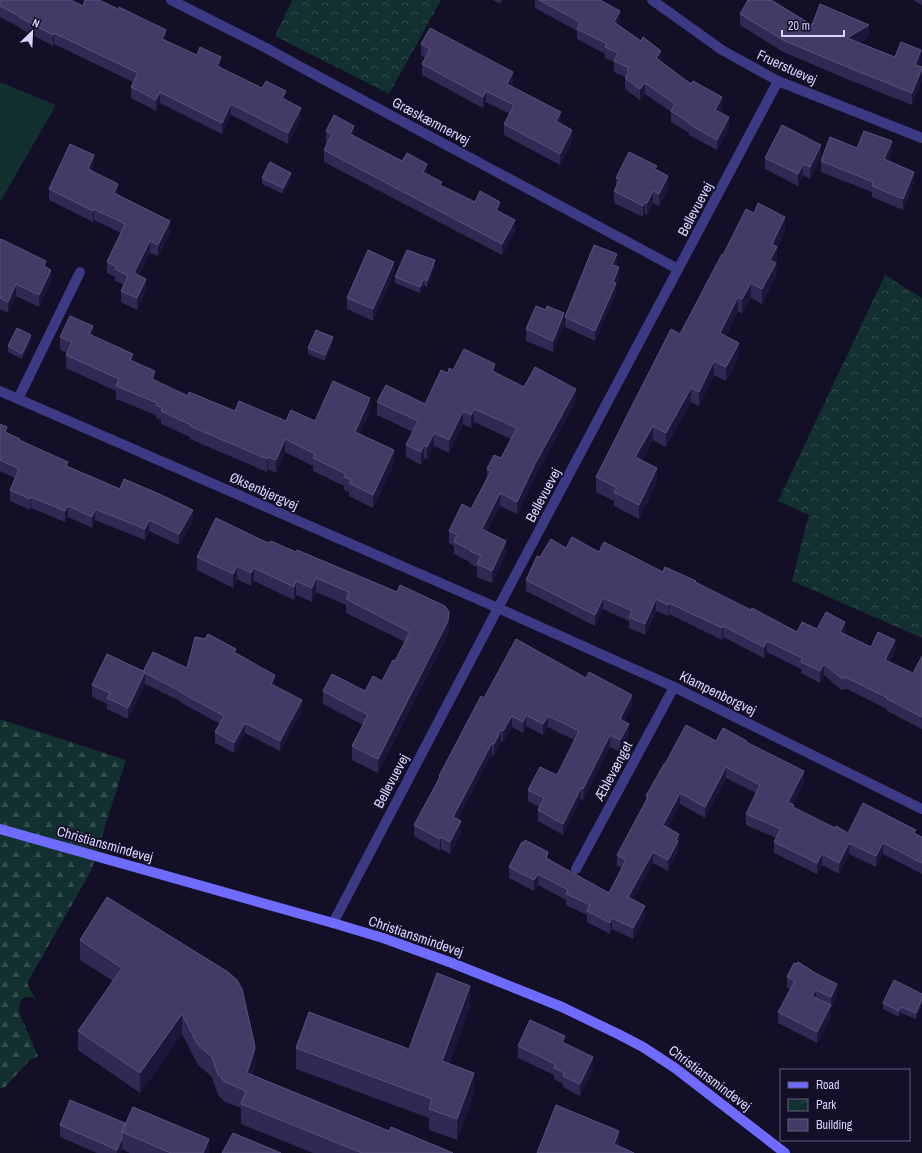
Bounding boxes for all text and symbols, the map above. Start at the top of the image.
north arrow [12,12,52,52]
scale bar [782,12,844,38]
text: N [30,15,42,31]
text: 20 m [788,18,810,34]
street label: Fruerstuevej [754,45,820,89]
street label: Græskæmnervej [389,93,473,149]
street label: Bellevuevej [673,179,717,239]
street label: Bellevuevej [521,465,565,525]
street label: Øksenbjergvej [227,468,301,514]
street label: Klampenborgvej [677,667,759,719]
street label: Æblevænget [589,738,636,805]
street label: Bellevuevej [369,751,413,811]
street label: Christiansmindevej [55,822,155,866]
street label: Christiansmindevej [366,911,466,961]
street label: Christiansmindevej [665,1041,755,1115]
legend [780,1069,910,1141]
text: Road [816,1077,840,1093]
text: Park [816,1097,836,1113]
text: Building [816,1117,853,1133]

